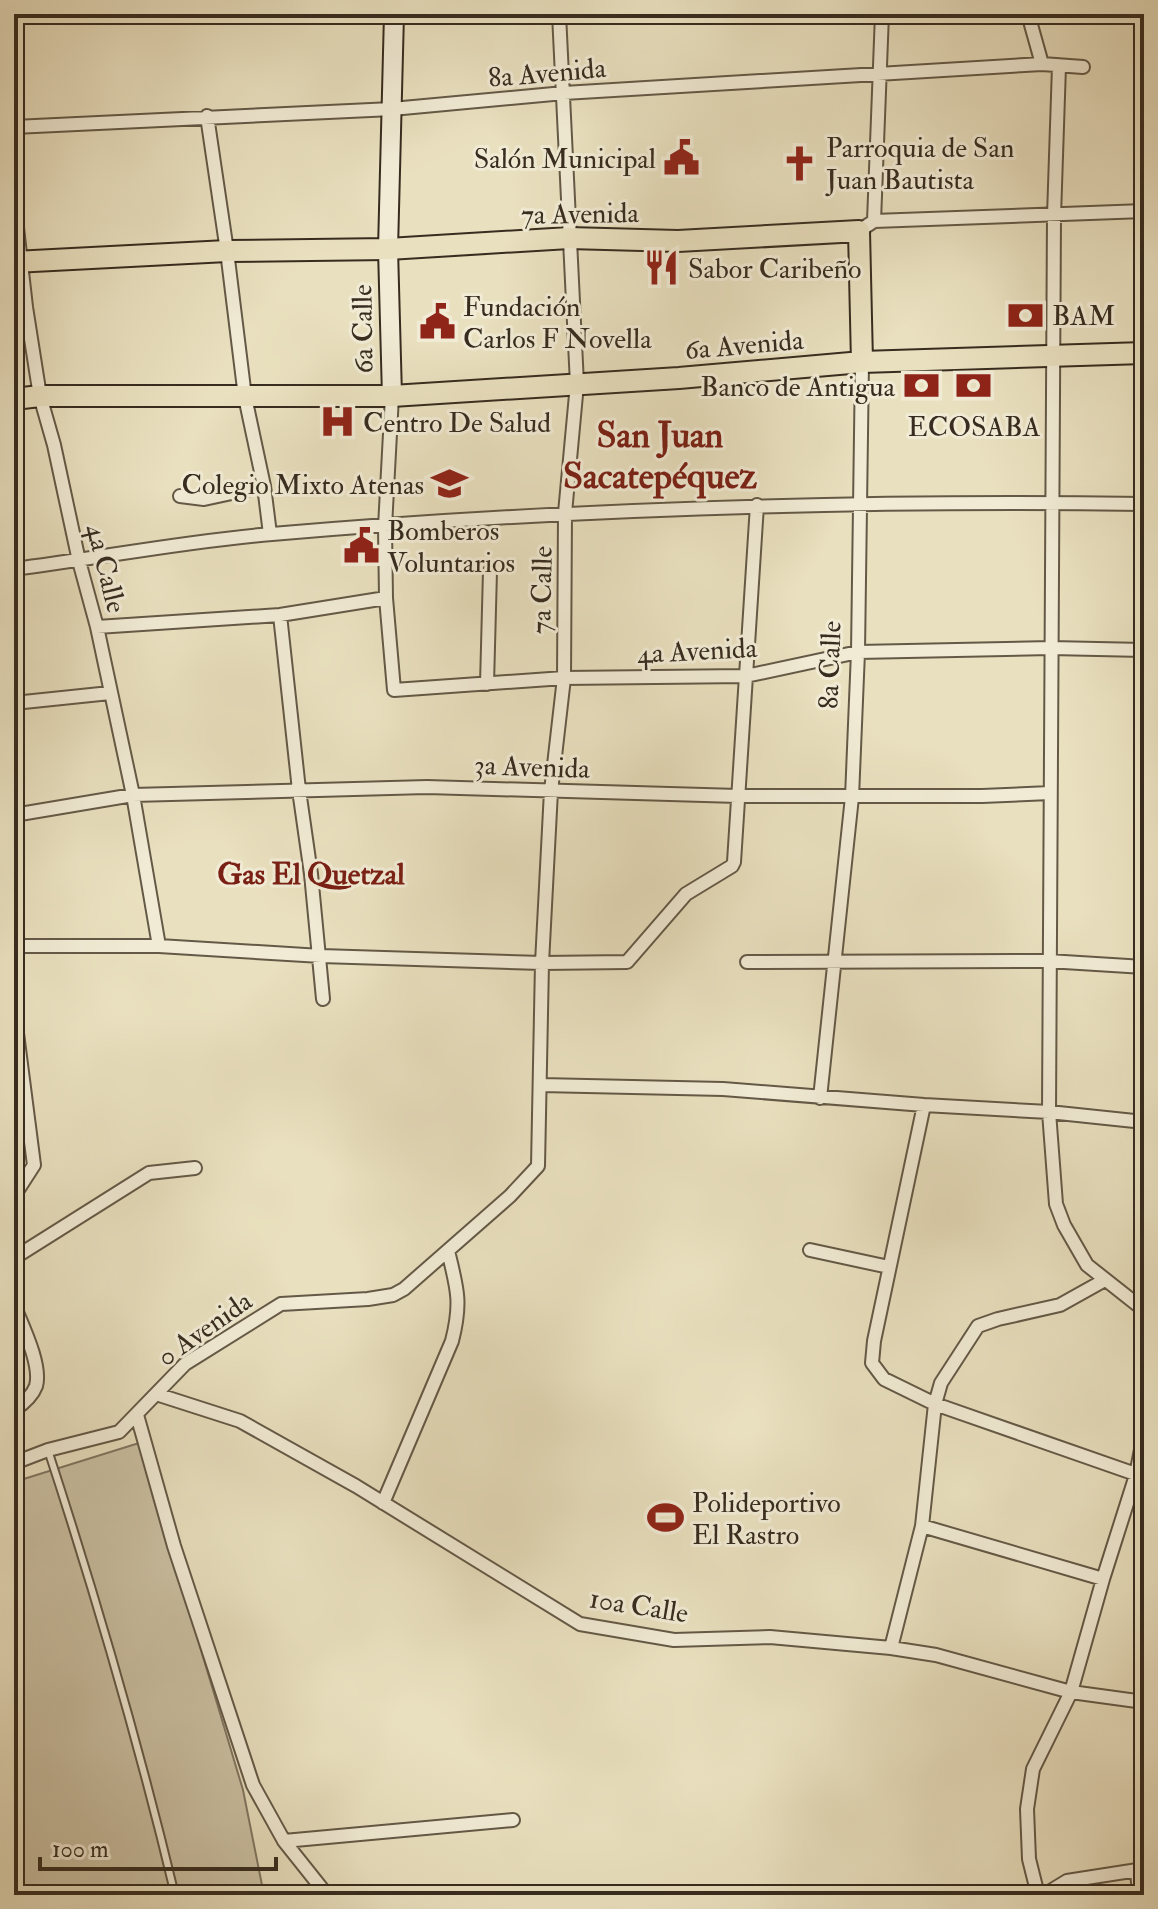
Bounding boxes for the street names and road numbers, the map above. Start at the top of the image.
street label: 8a Avenida [487,51,608,96]
street label: 7a Avenida [521,196,640,233]
street label: 6a Calle [345,284,382,374]
street label: 6a Avenida [683,323,806,368]
street label: 4a Calle [78,520,134,617]
street label: 7a Calle [524,545,561,634]
street label: 8a Calle [811,620,850,710]
street label: 4a Avenida [636,631,758,672]
street label: 3a Avenida [473,748,591,787]
street label: 0 Avenida [151,1284,259,1375]
street label: 10a Calle [587,1581,691,1632]

